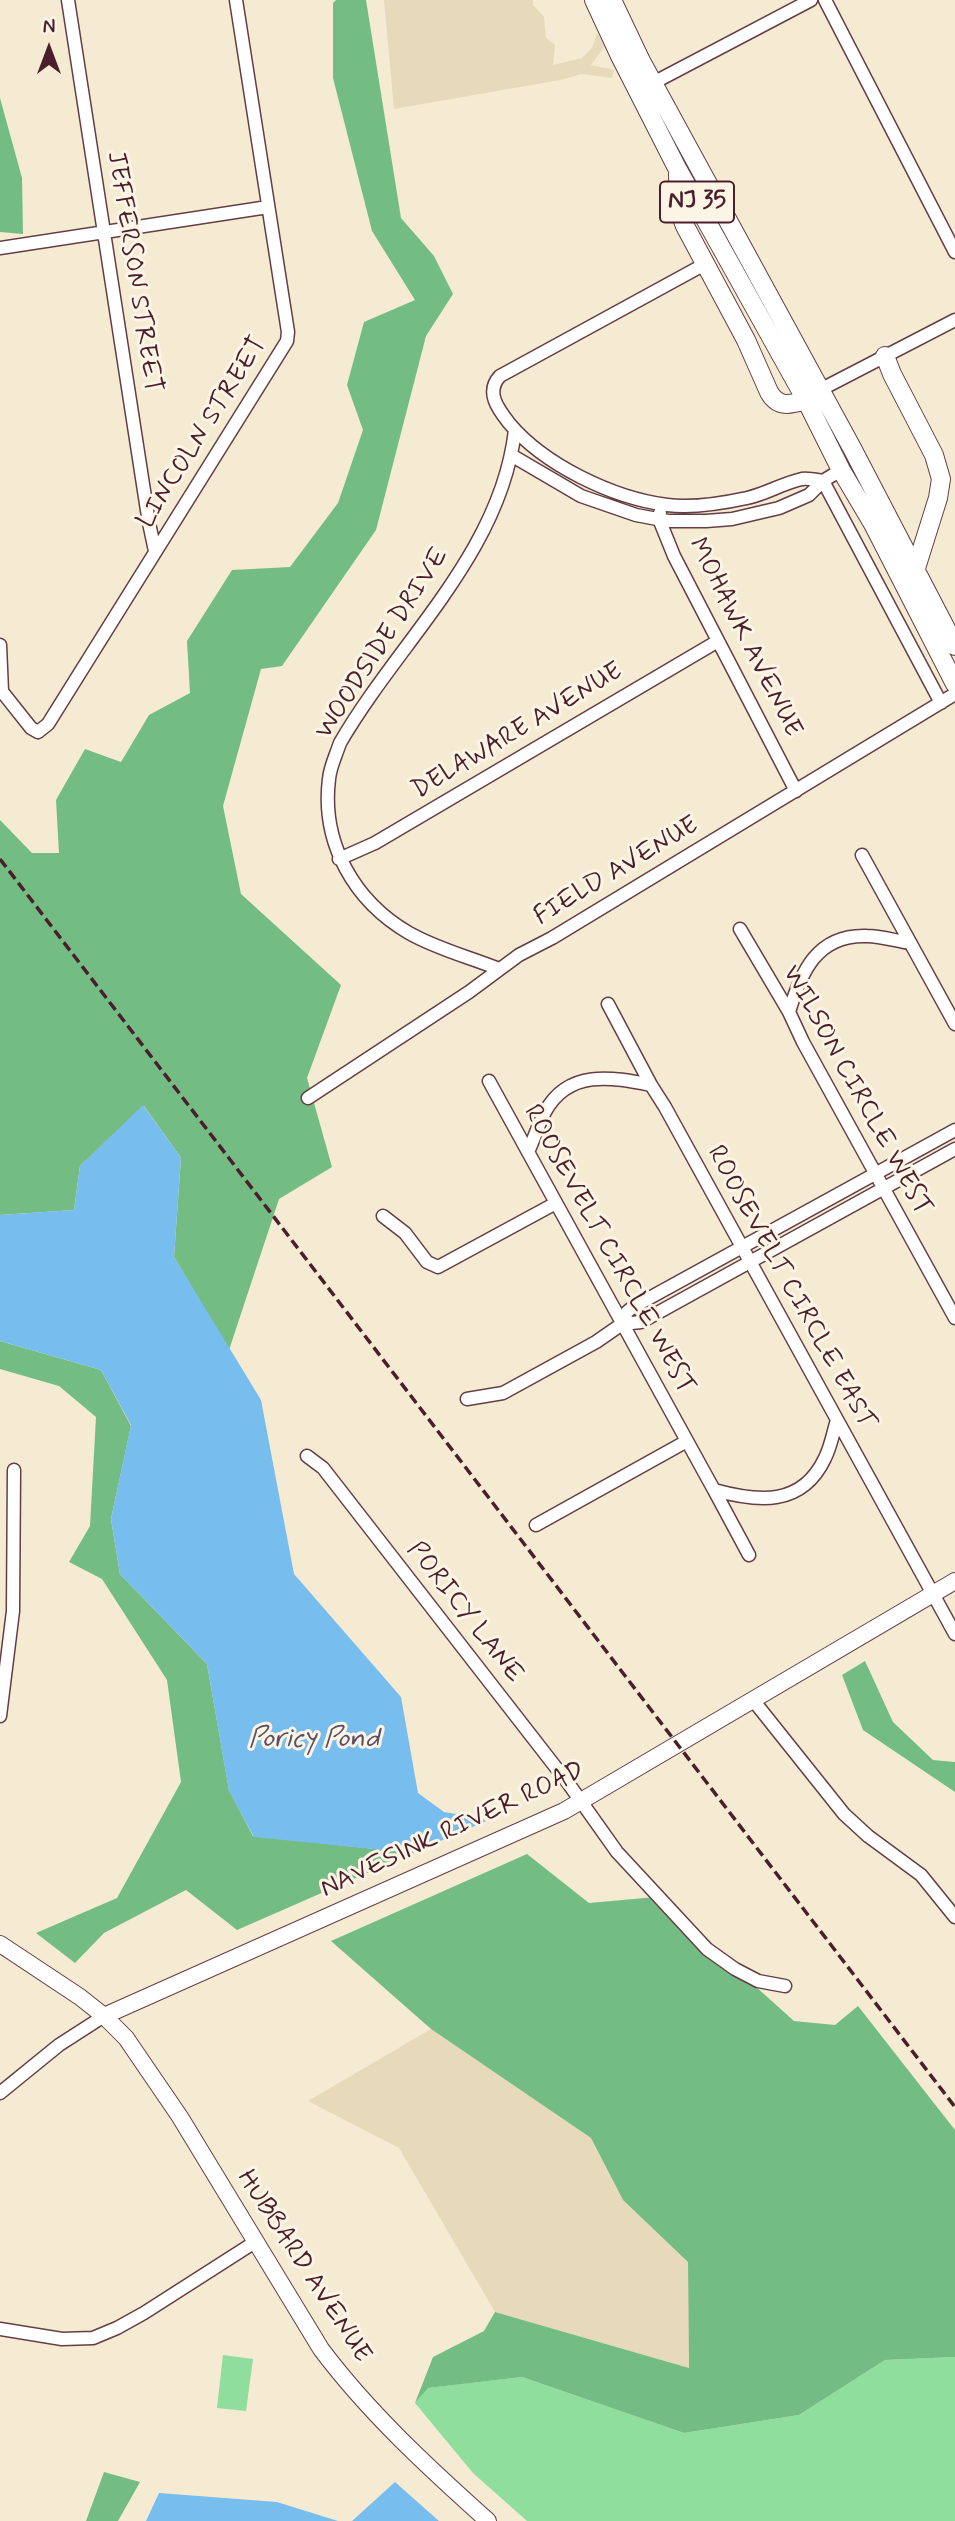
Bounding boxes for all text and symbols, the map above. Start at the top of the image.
north arrow [14,14,84,84]
text: N [43,15,55,40]
street label: JEFFERSON STREET [99,149,167,395]
road number: NJ 35 [660,182,734,222]
street label: LINCOLN STREET [131,331,275,535]
street label: MOHAWK AVENUE [680,533,808,743]
street label: WOODSIDE DRIVE [309,542,457,746]
street label: DELAWARE AVENUE [407,657,629,807]
street label: FIELD AVENUE [529,811,705,933]
street label: WILSON CIRCLE WEST [774,960,938,1222]
street label: ROOSEVELT CIRCLE WEST [515,1100,701,1400]
street label: ROOSEVELT CIRCLE EAST [699,1141,881,1435]
street label: PORICY LANE [399,1536,529,1690]
water label: Poricy Pond [249,1723,379,1757]
street label: NAVESINK RIVER ROAD [316,1756,590,1906]
street label: HUBBARD AVENUE [229,2165,377,2369]

